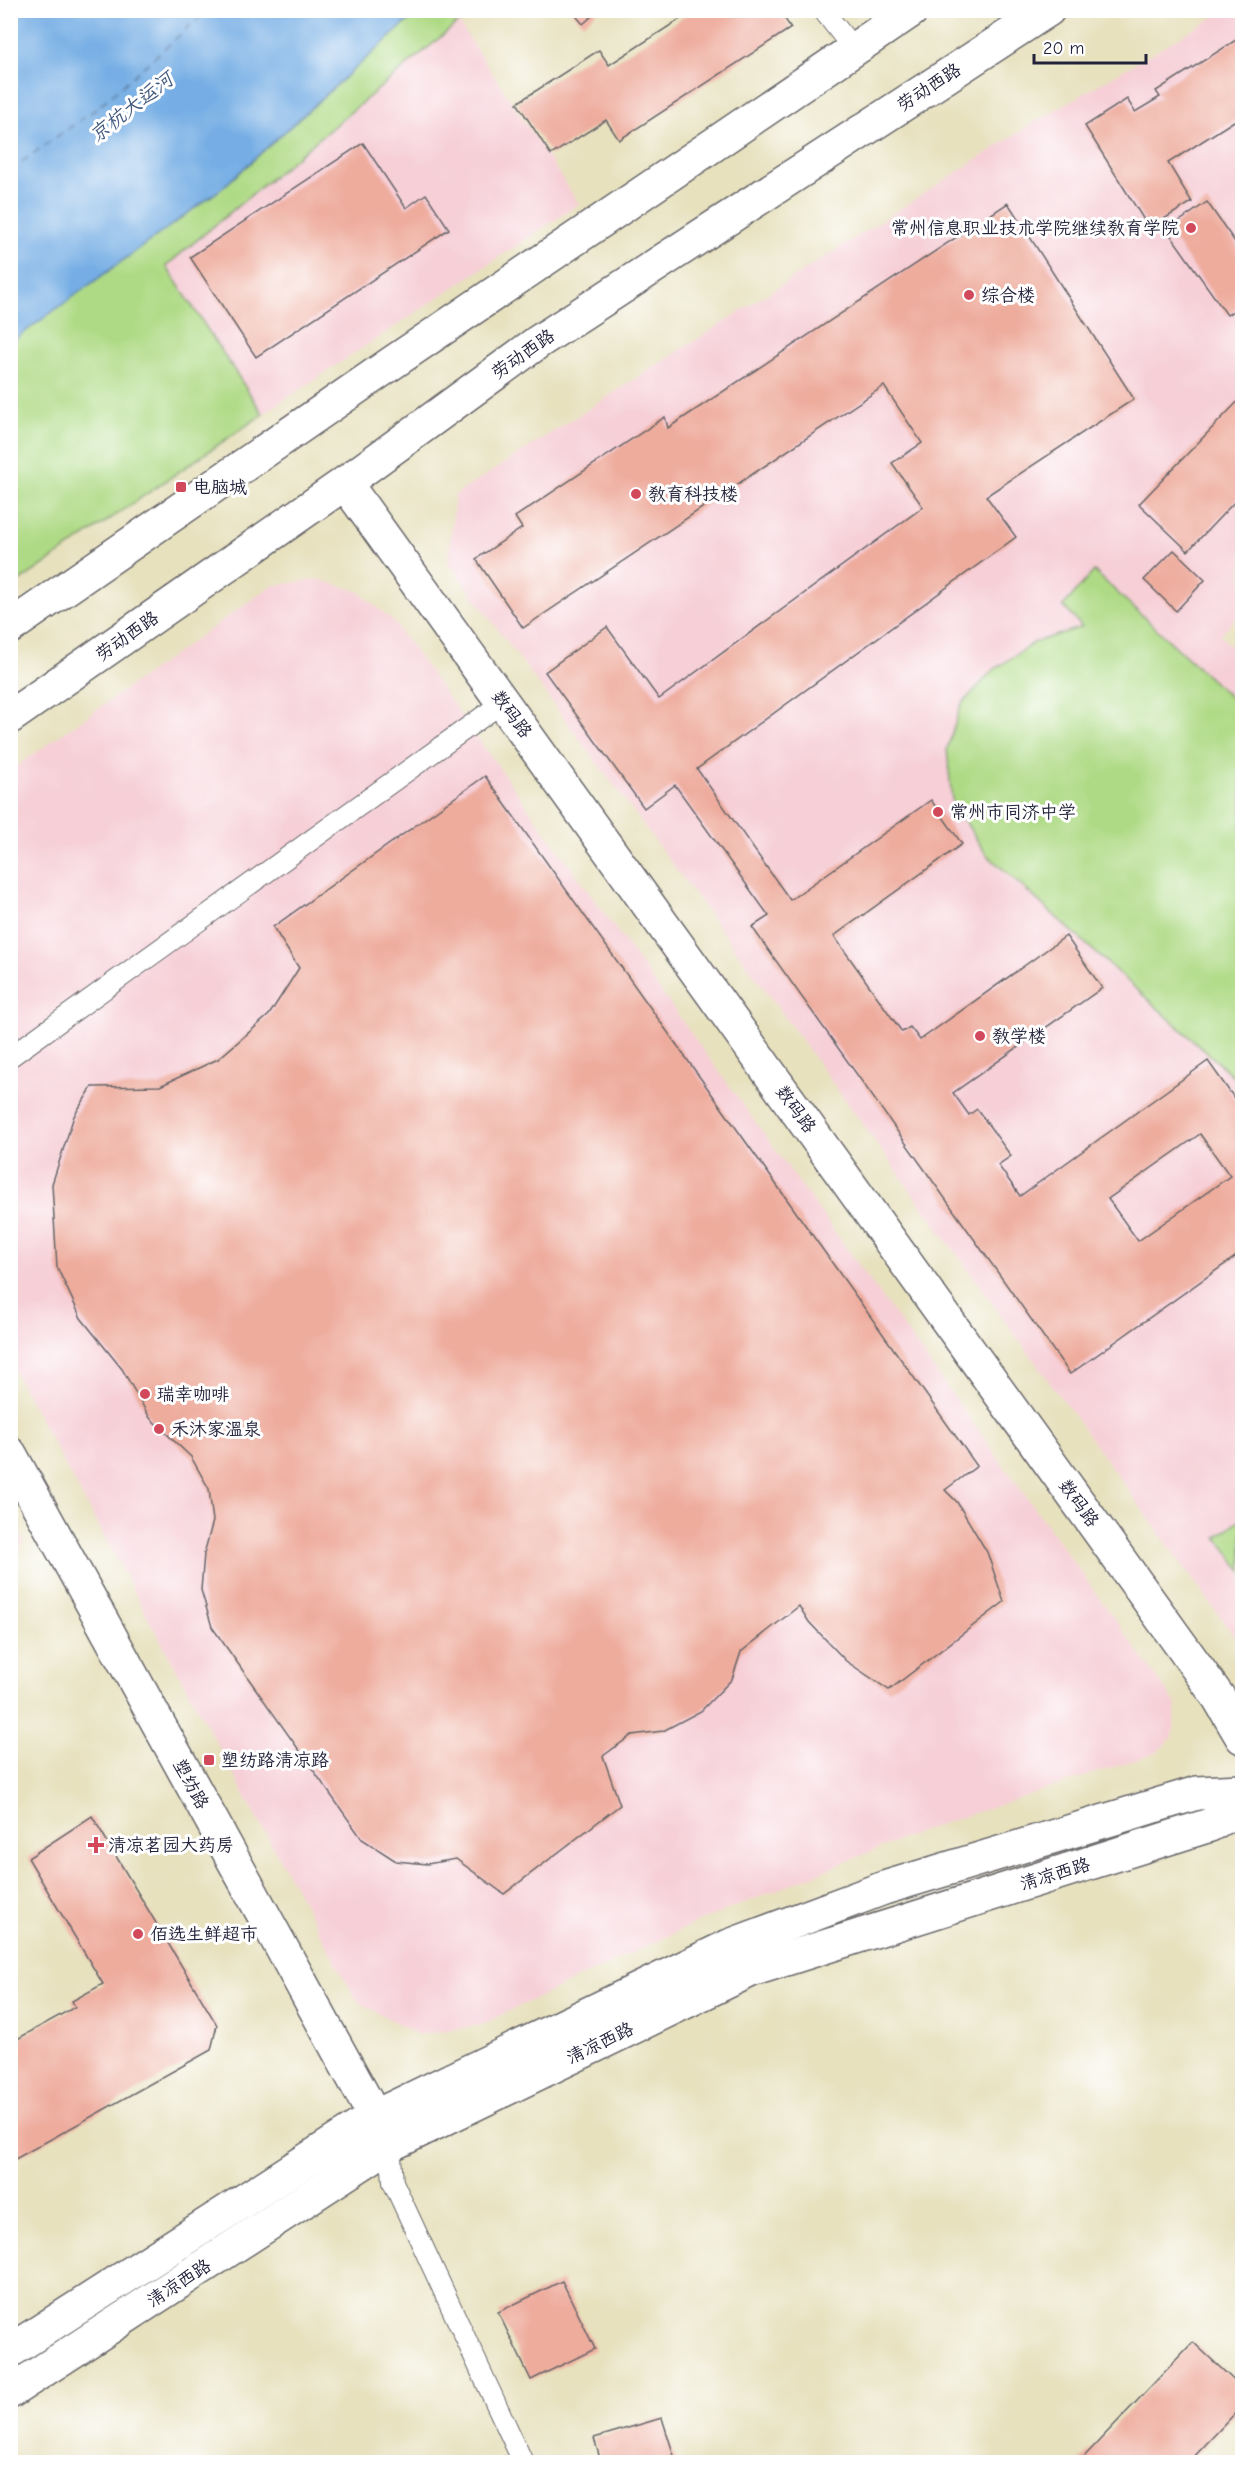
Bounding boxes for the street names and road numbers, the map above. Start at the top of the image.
street label: 劳动西路 [893,59,965,116]
street label: 劳动西路 [488,325,559,384]
street label: 劳动西路 [92,607,163,666]
street label: 数码路 [487,686,536,742]
street label: 数码路 [771,1081,820,1137]
street label: 数码路 [1054,1475,1103,1531]
street label: 塑纺路 [168,1756,213,1813]
street label: 清凉西路 [1018,1854,1093,1895]
street label: 清凉西路 [563,2018,637,2069]
street label: 清凉西路 [143,2255,215,2312]

